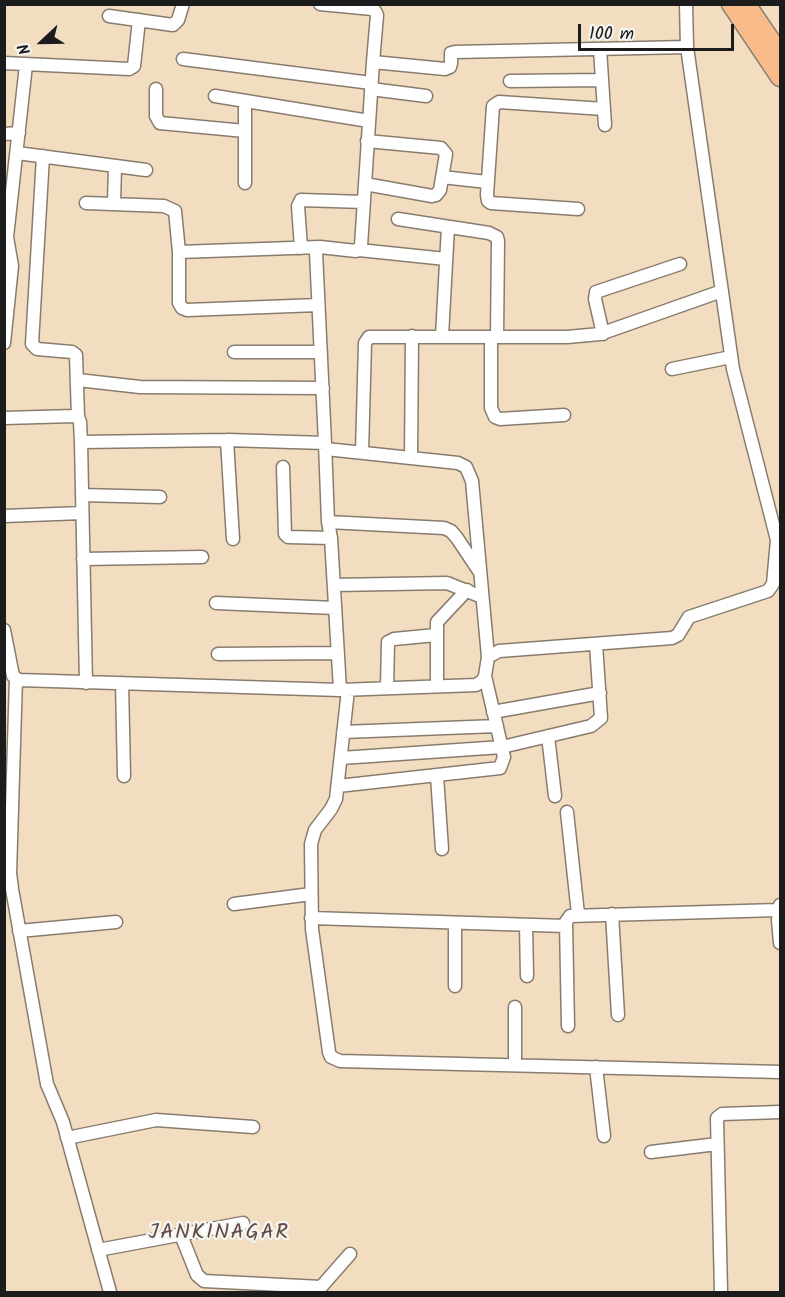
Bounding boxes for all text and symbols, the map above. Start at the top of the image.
north arrow [12,12,72,72]
scale bar [581,12,737,50]
text: 100 m [589,20,634,49]
text: N [11,40,38,58]
district label: JANKINAGAR [148,1221,290,1247]

